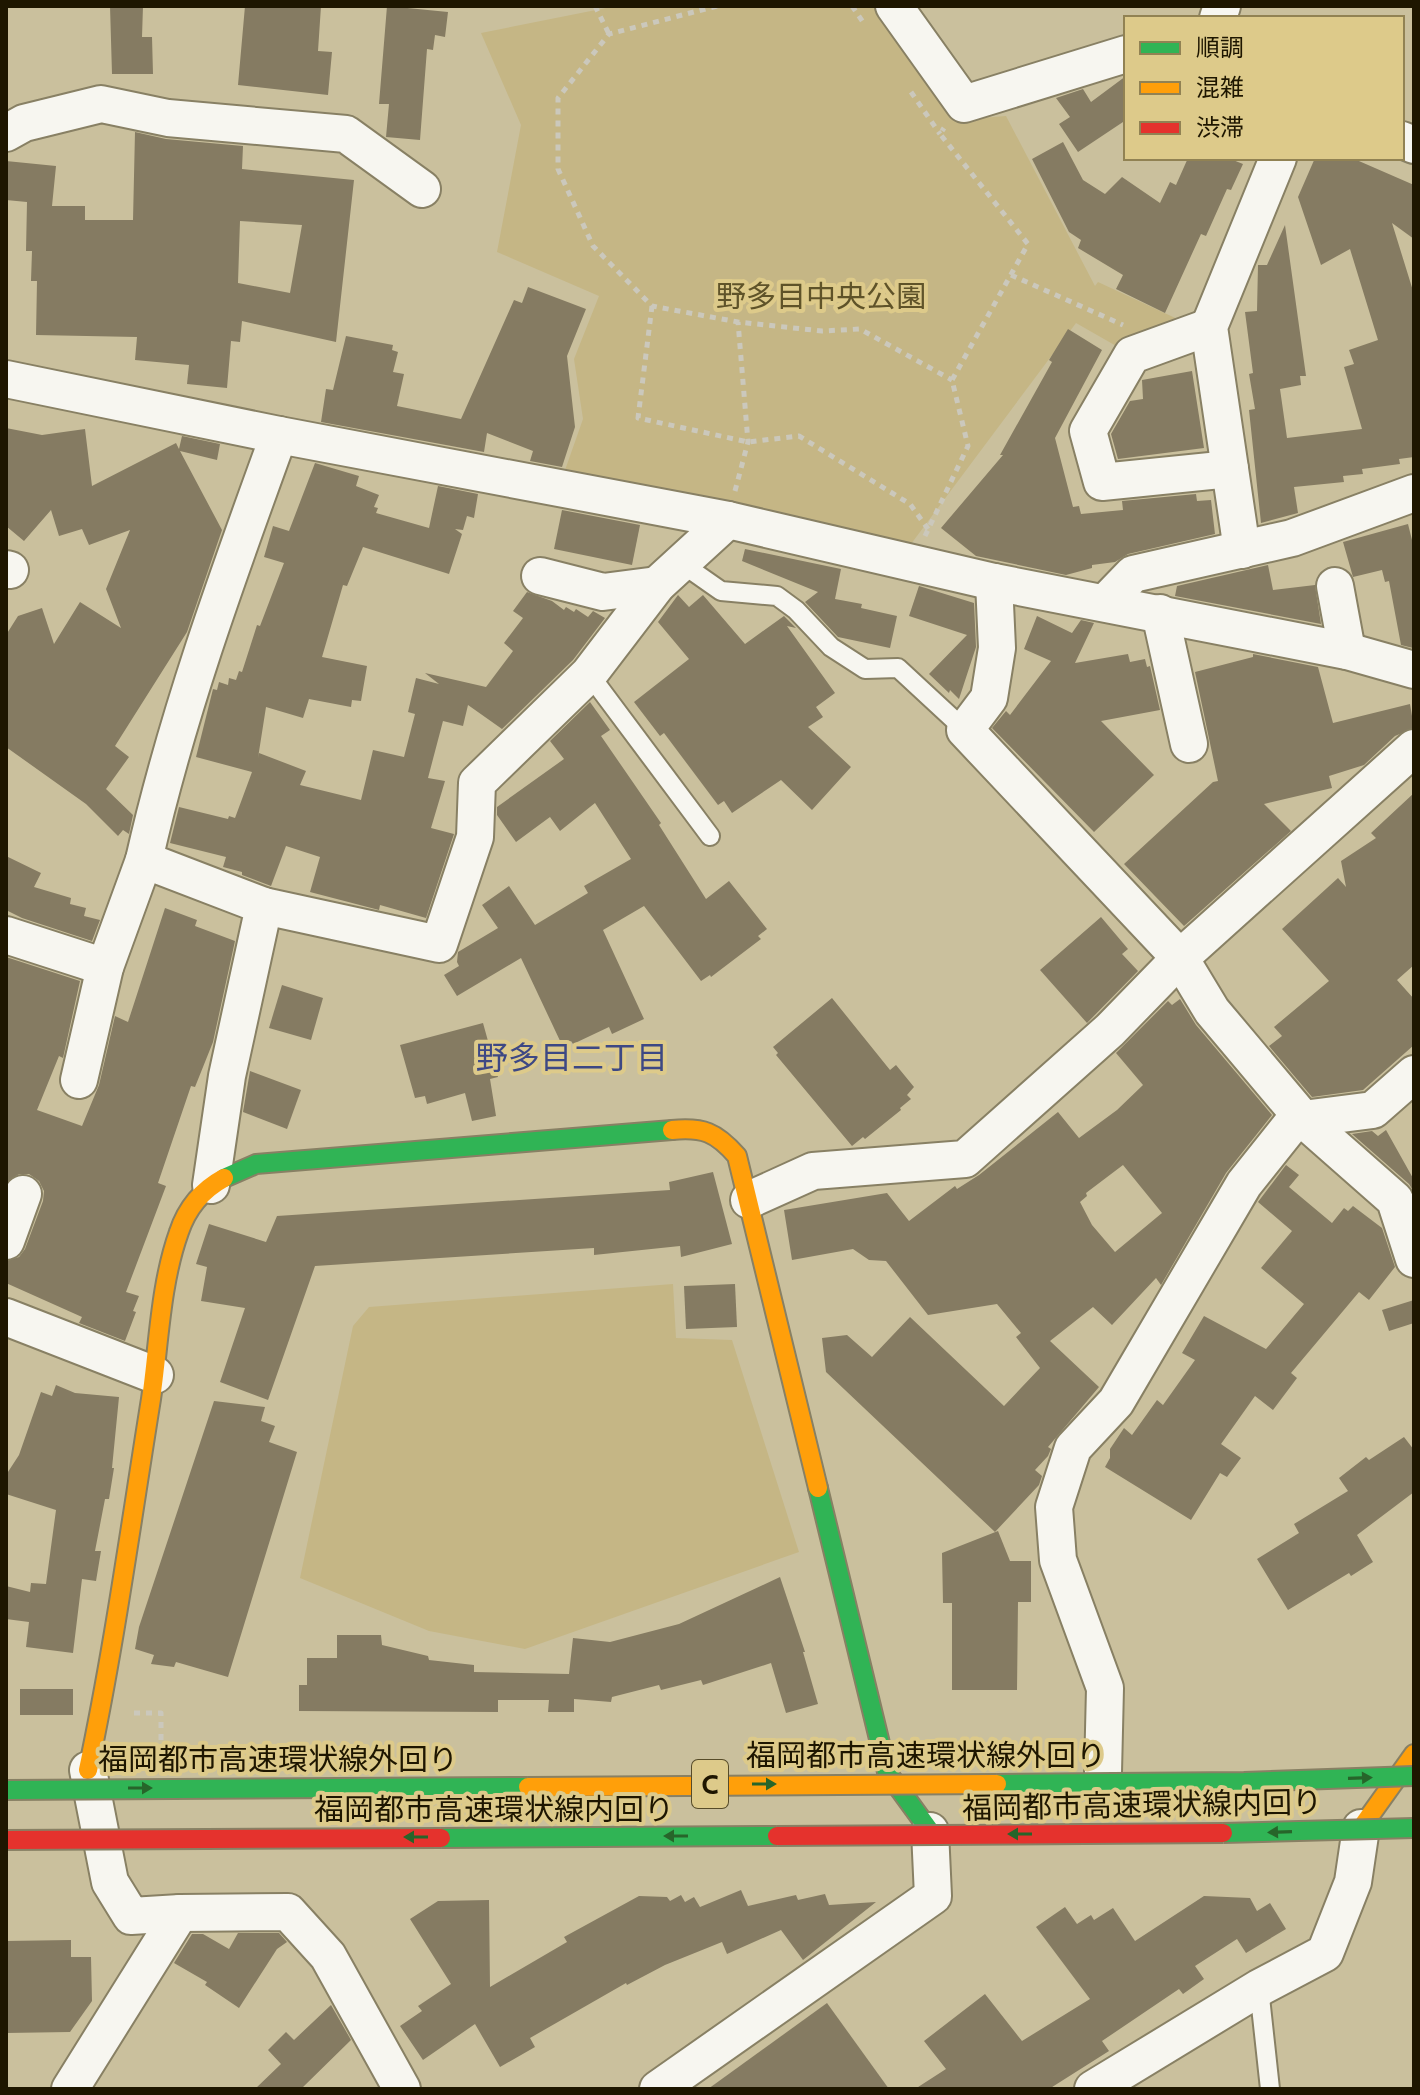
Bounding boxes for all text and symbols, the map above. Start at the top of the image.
legend [1124,16,1404,160]
text: 順調 [1196,33,1244,62]
text: 混雑 [1196,73,1244,102]
text: 渋滞 [1196,113,1244,142]
park label: 野多目中央公園 [716,278,926,315]
district label: 野多目二丁目 [476,1038,668,1077]
street label: 福岡都市高速環状線外回り [746,1737,1106,1774]
street label: 福岡都市高速環状線外回り [98,1741,458,1778]
road number: C [692,1760,728,1808]
one-way arrow [1348,1772,1373,1784]
one-way arrow [752,1778,777,1790]
one-way arrow [128,1782,153,1795]
street label: 福岡都市高速環状線内回り [962,1783,1322,1827]
street label: 福岡都市高速環状線内回り [314,1791,674,1828]
one-way arrow [1267,1826,1292,1838]
one-way arrow [1007,1828,1032,1840]
one-way arrow [663,1830,688,1842]
one-way arrow [403,1831,428,1843]

